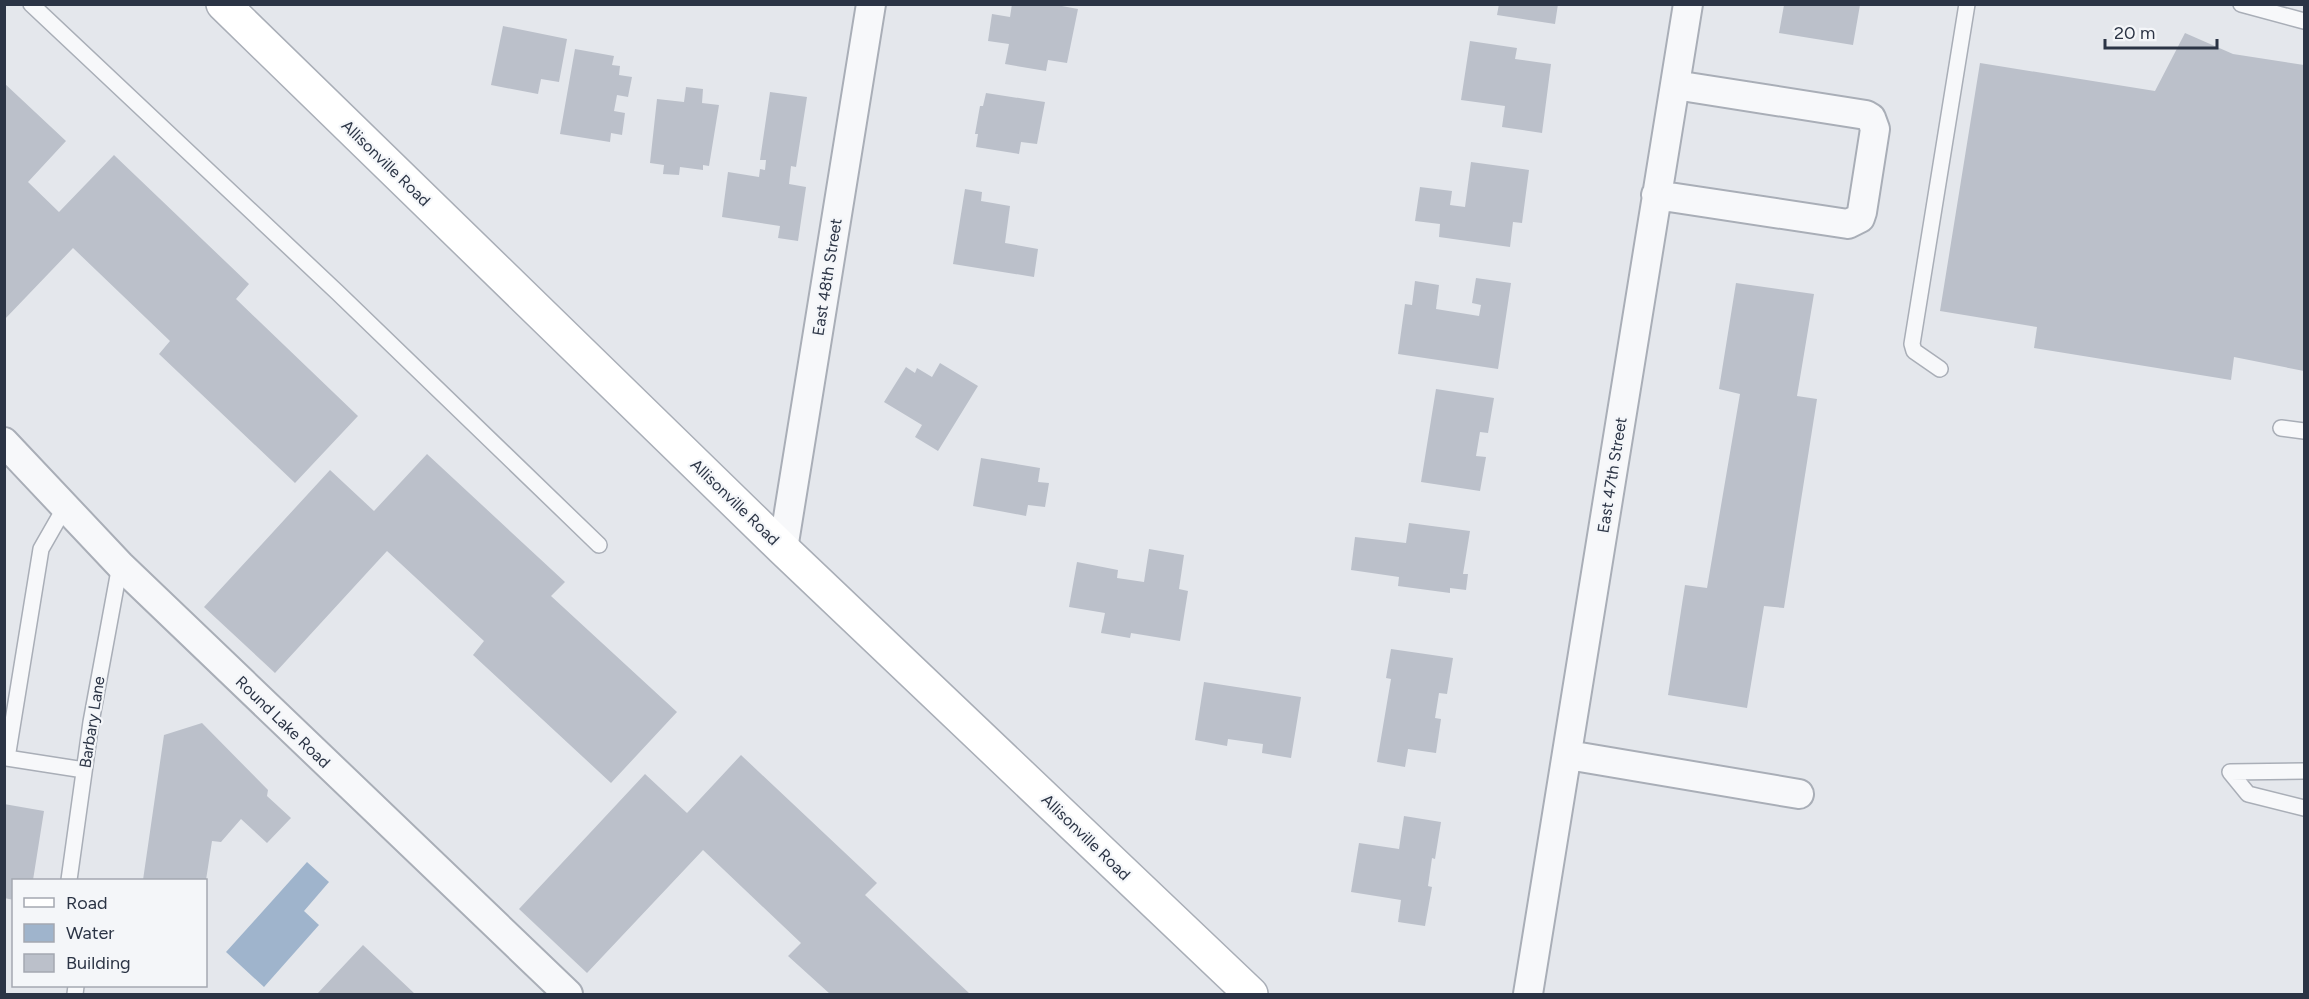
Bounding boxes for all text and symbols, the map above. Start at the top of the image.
scale bar [2105,12,2218,50]
text: 20 m [2114,22,2155,44]
street label: Allisonville Road [338,116,434,210]
street label: East 48th Street [808,217,846,337]
street label: East 47th Street [1593,416,1631,534]
street label: Allisonville Road [687,455,783,549]
street label: Round Lake Road [232,672,334,772]
street label: Barbary Lane [75,674,109,769]
street label: Allisonville Road [1038,790,1134,884]
legend [12,879,207,987]
text: Road [66,892,107,914]
text: Water [66,922,114,944]
text: Building [66,952,131,974]

